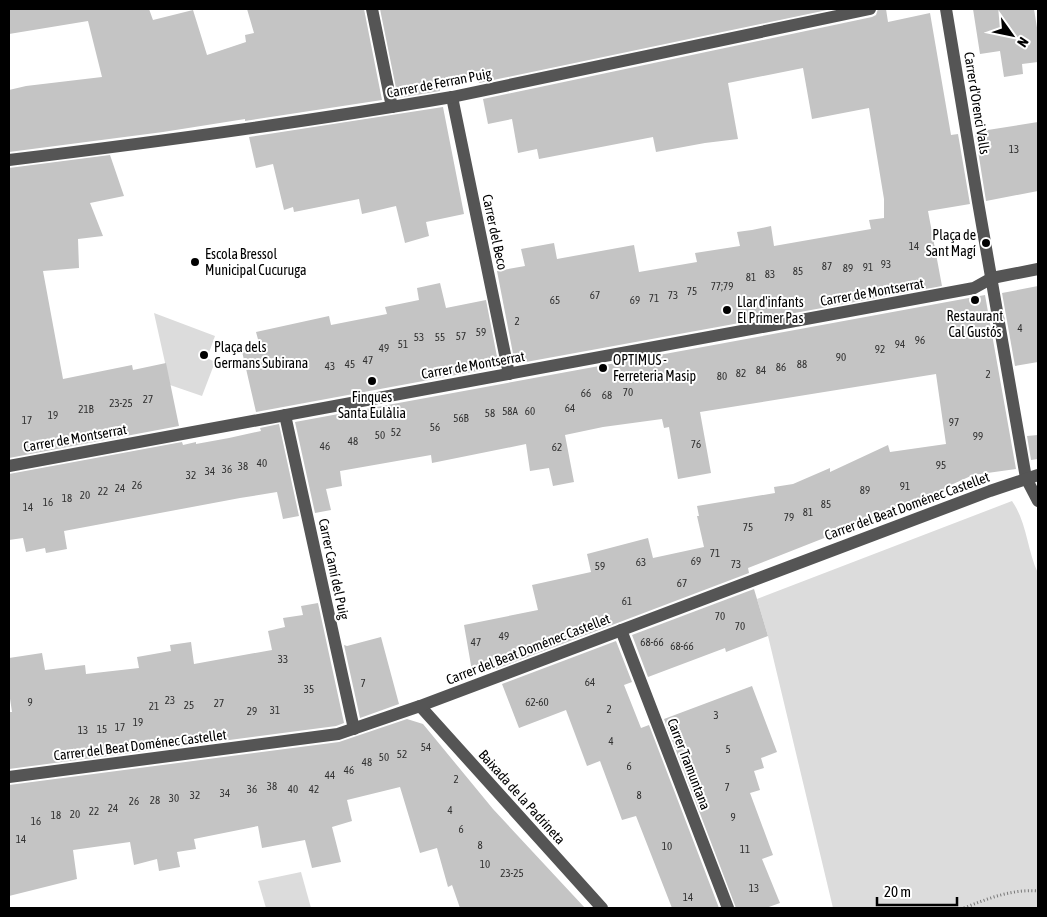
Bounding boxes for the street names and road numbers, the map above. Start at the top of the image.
street label: Carrer d'Orenci Valls [961,51,993,155]
street label: Carrer de Ferran Puig [385,65,493,101]
street label: Carrer del Beco [479,193,511,271]
street label: Carrer de Montserrat [819,275,925,309]
street label: Carrer de Montserrat [420,348,526,382]
street label: Carrer de Montserrat [22,421,128,455]
street label: Carrer del Beat Doménec Castellet [822,469,992,543]
street label: Carrer Camí del Puig [315,517,353,621]
street label: Carrer del Beat Doménec Castellet [444,610,612,688]
street label: Carrer Tramuntana [664,716,714,812]
street label: Carrer del Beat Doménec Castellet [53,726,227,764]
street label: Baixada de la Padrineta [475,747,569,847]

